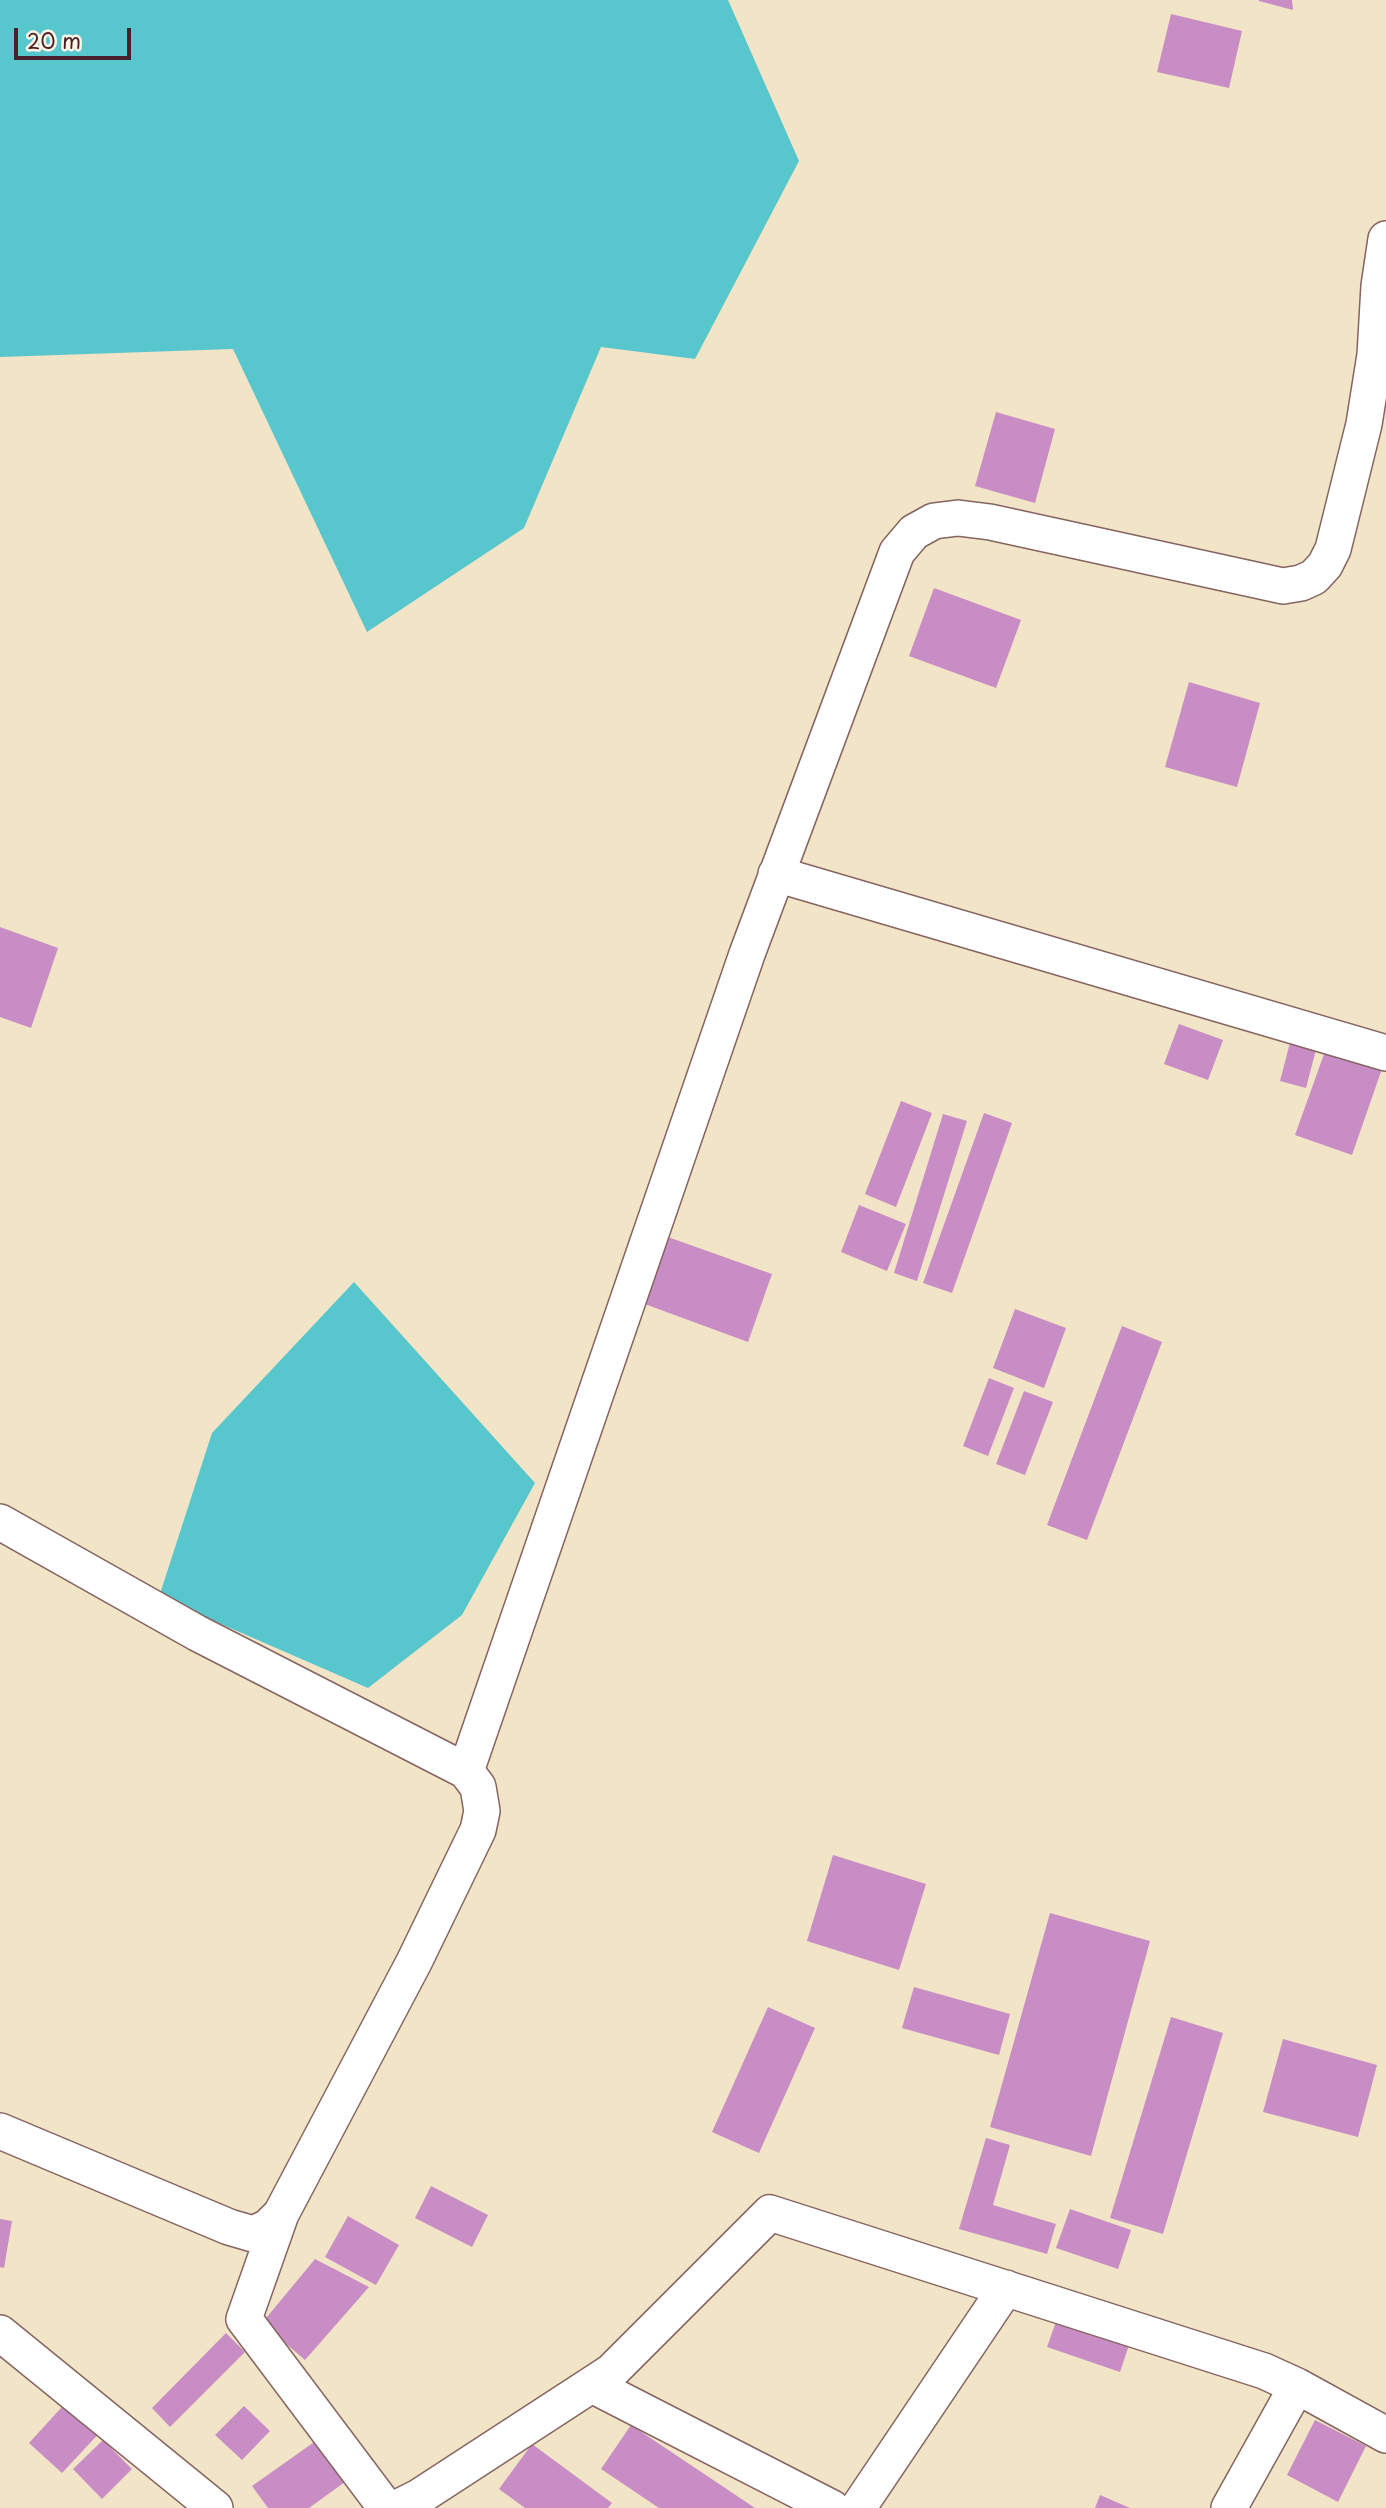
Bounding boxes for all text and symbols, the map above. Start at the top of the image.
scale bar [18,14,135,58]
text: 20 m [27,24,81,56]

